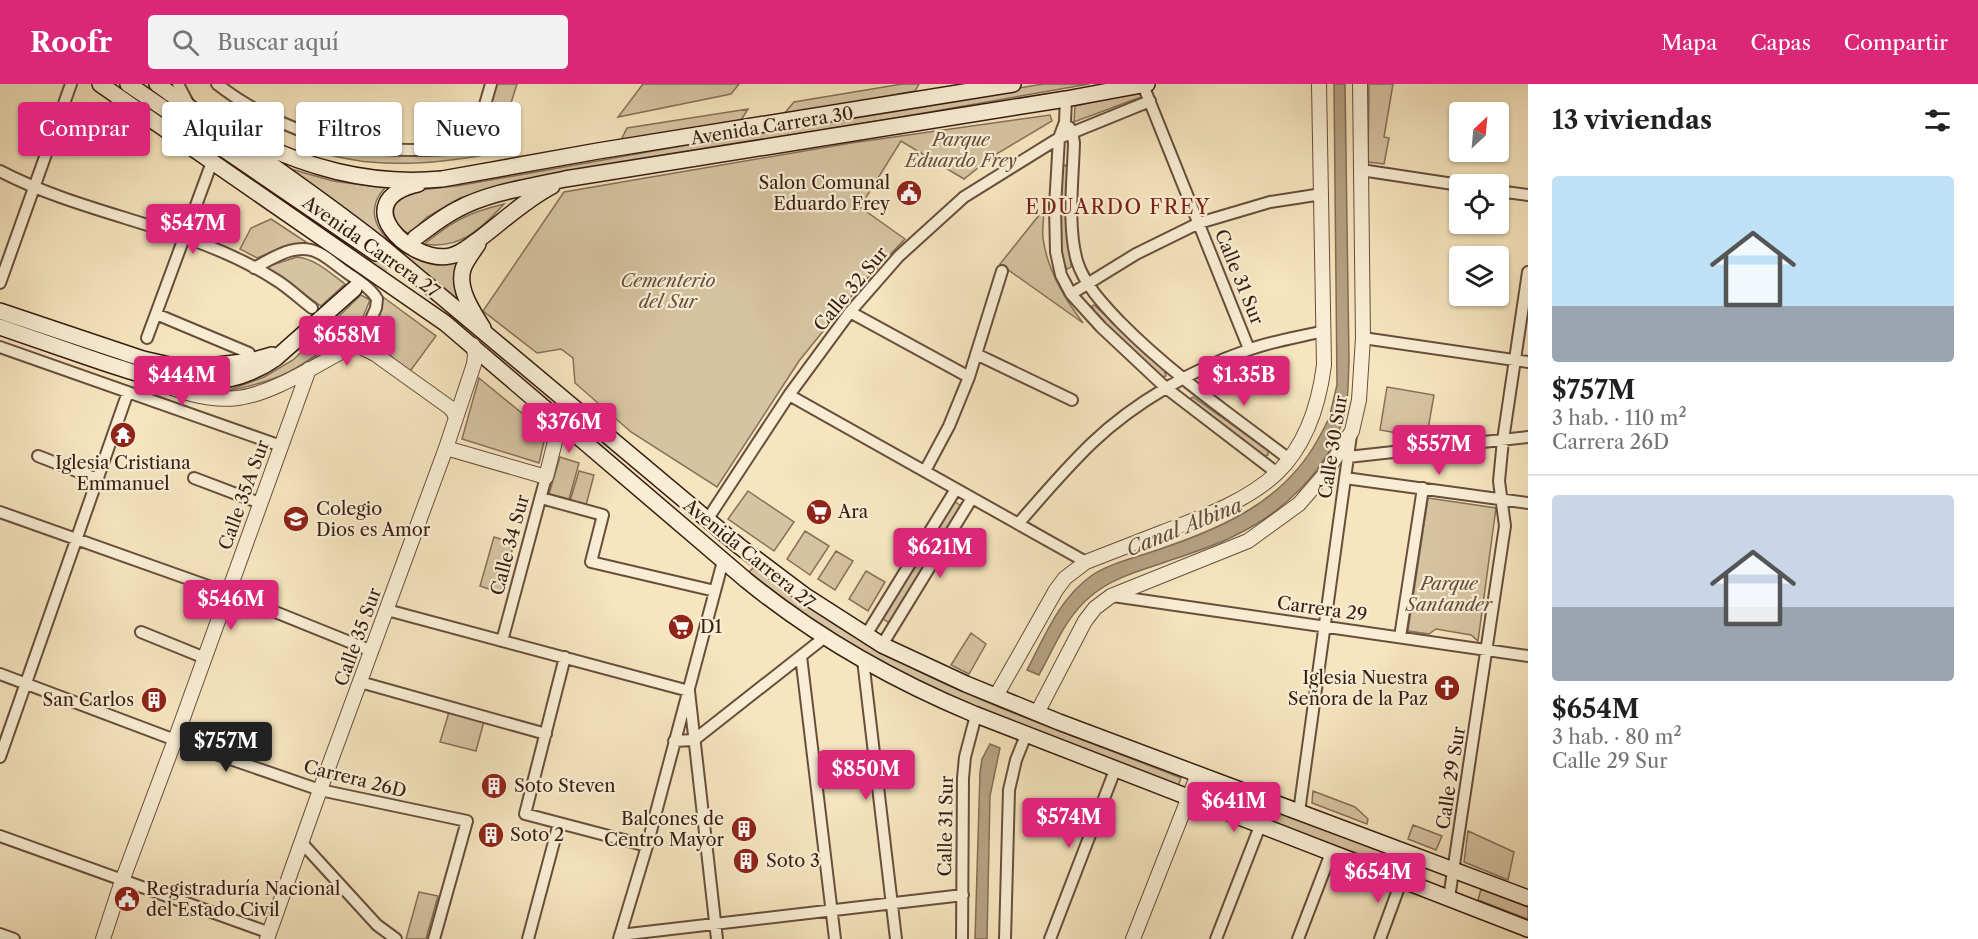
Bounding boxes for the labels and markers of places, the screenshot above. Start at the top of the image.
place label: Salon Comunal Eduardo Frey [759,172,891,215]
public building icon: Salon Comunal Eduardo Frey [894,178,924,208]
pin: $547M [151,204,235,255]
pin: $658M [305,316,389,367]
pin: $444M [140,356,224,407]
pin: $1.35B [1195,356,1293,407]
pin: $376M [527,403,611,454]
temple icon: Iglesia Cristiana Emmanuel [108,420,138,450]
pin: $557M [1397,425,1481,476]
place label: Iglesia Cristiana Emmanuel [55,452,191,495]
supermarket icon: Ara [804,497,834,527]
place label: Colegio Dios es Amor [316,498,431,541]
place label: Ara [837,501,869,523]
school or university icon: Colegio Dios es Amor [281,504,311,534]
pin: $621M [898,528,982,579]
pin: $546M [189,580,273,631]
supermarket icon: D1 [666,612,696,642]
place label: D1 [700,616,723,638]
place label: Iglesia Nuestra Señora de la Paz [1288,667,1428,710]
church icon: Iglesia Nuestra Señora de la Paz [1432,673,1462,703]
building icon: San Carlos [139,685,169,715]
place label: San Carlos [43,689,134,711]
pin: $757M [184,722,268,773]
pin: $850M [824,750,908,801]
building icon: Soto Steven [479,771,509,801]
place label: Soto Steven [514,775,616,797]
pin: $641M [1192,782,1276,833]
pin: $574M [1027,798,1111,849]
place label: Balcones de Centro Mayor [604,808,724,851]
building icon: Balcones de Centro Mayor [729,814,759,844]
building icon: Soto 2 [476,820,506,850]
place label: Soto 2 [510,824,564,846]
building icon: Soto 3 [731,846,761,876]
place label: Soto 3 [766,850,820,872]
pin: $654M [1336,853,1420,904]
place label: Registraduría Nacional del Estado Civil [146,878,340,921]
public building icon: Registraduría Nacional del Estado Civil [112,884,142,914]

